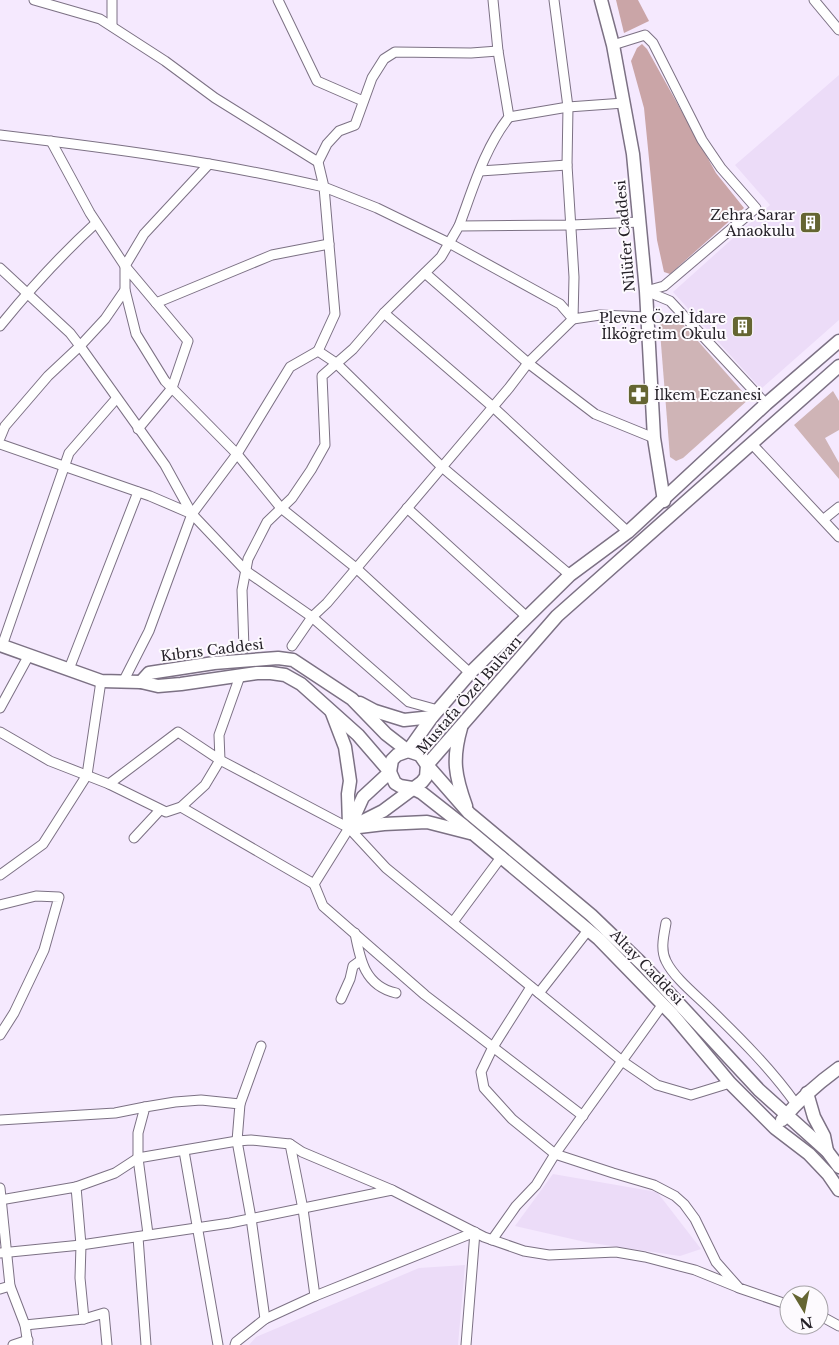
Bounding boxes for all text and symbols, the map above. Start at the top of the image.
street label: Nilüfer Caddesi [611,179,639,293]
place label: Zehra Sarar Anaokulu [710,206,796,240]
building icon: Zehra Sarar Anaokulu [799,211,823,235]
place label: Plevne Özel İdare İlköğretim Okulu [599,308,727,343]
building icon: Plevne Özel İdare İlköğretim Okulu [730,314,754,338]
pharmacy icon: İlkem Eczanesi [626,383,650,407]
place label: İlkem Eczanesi [654,386,762,404]
street label: Mustafa Özel Bulvarı [412,631,525,758]
street label: Kıbrıs Caddesi [159,635,265,665]
street label: Altay Caddesi [606,925,688,1009]
north arrow [779,1285,829,1335]
text: N [798,1313,814,1333]

